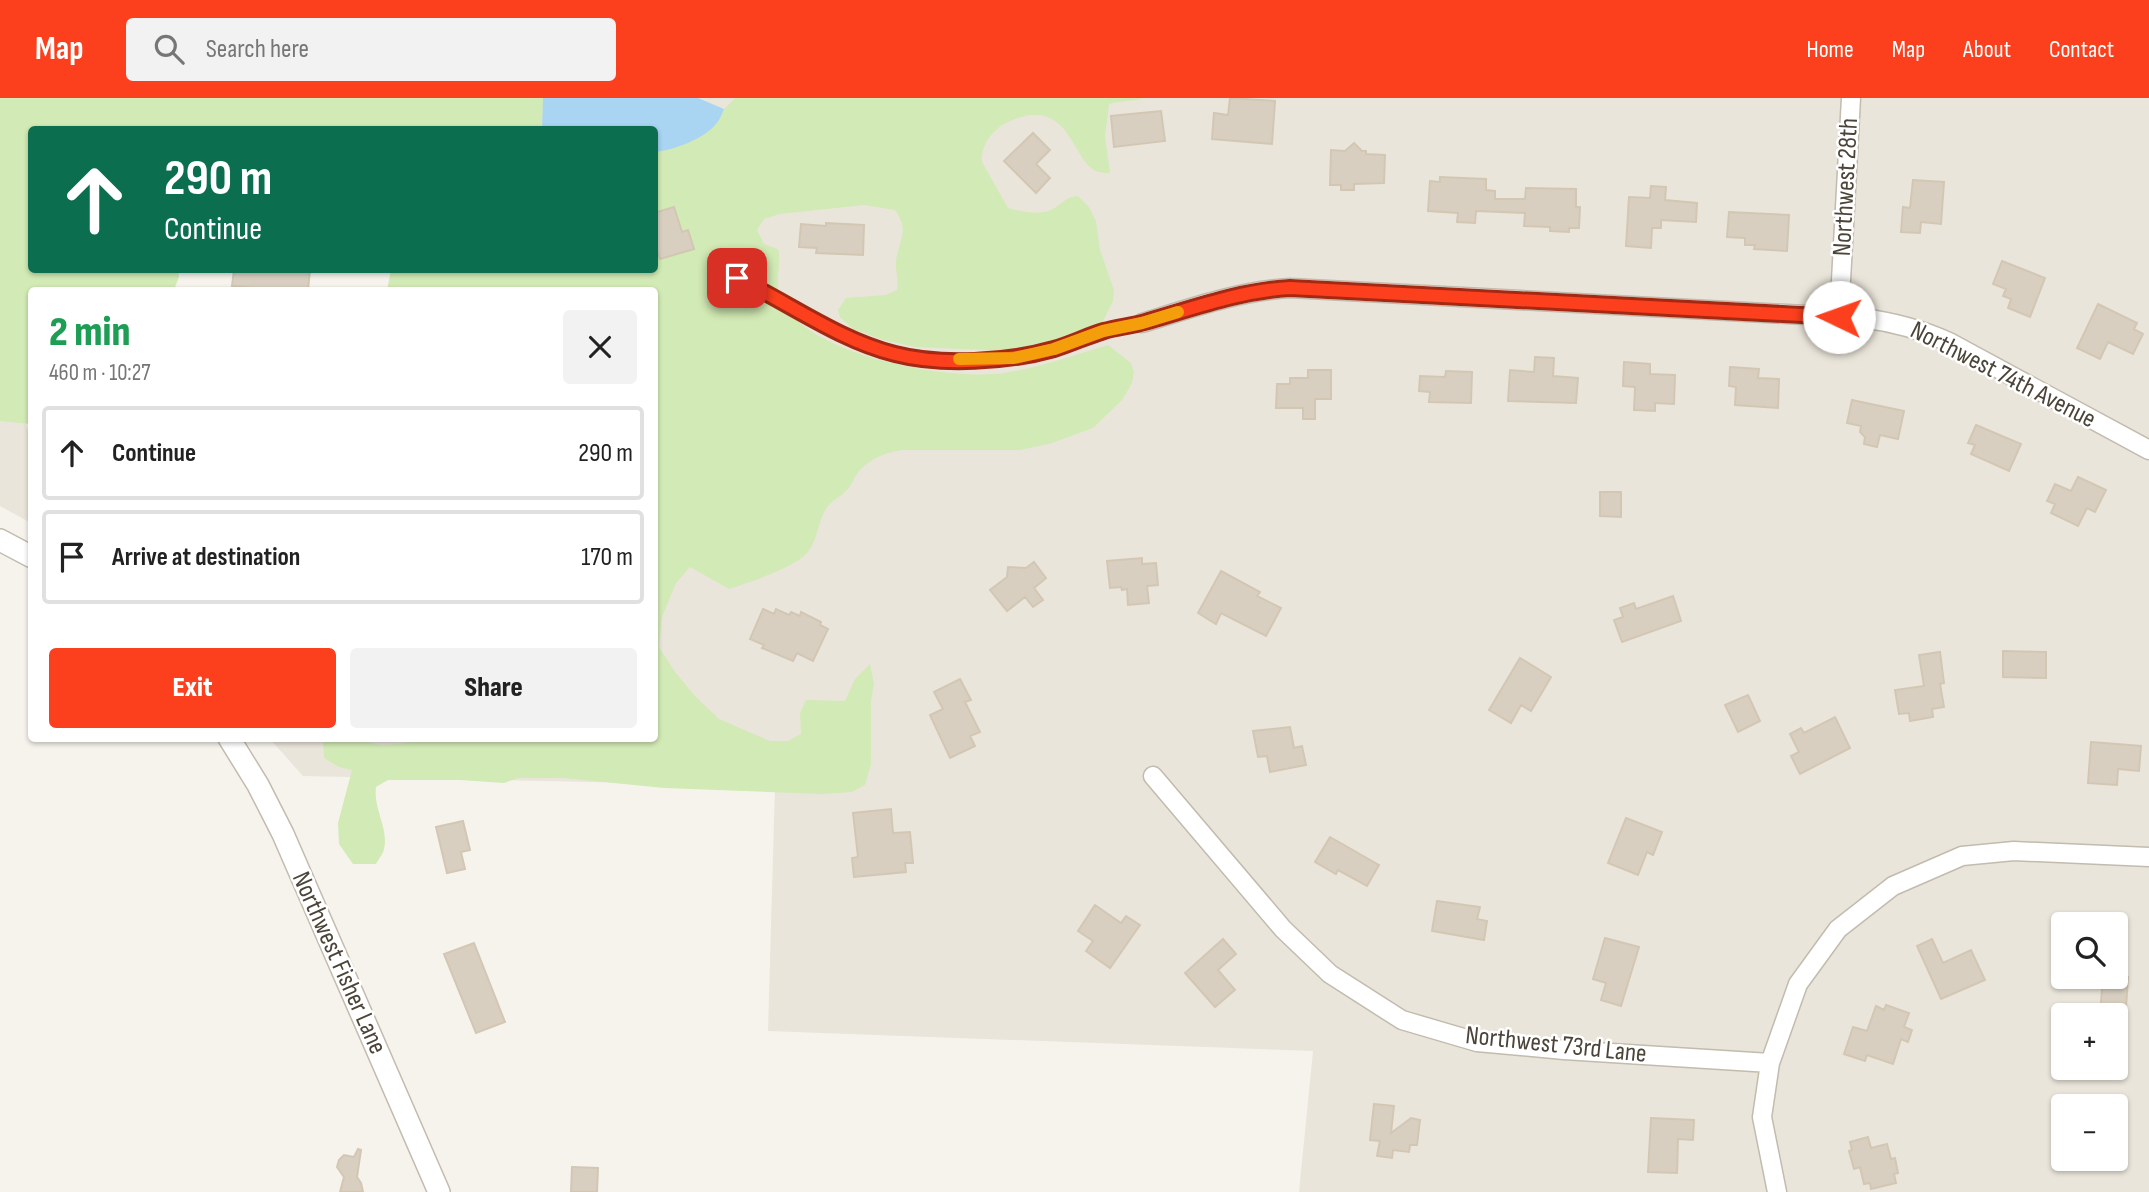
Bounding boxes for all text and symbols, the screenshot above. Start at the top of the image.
search box [126,18,616,81]
text: Map [35,29,84,69]
icon: search [150,30,188,68]
text: Search here [206,34,309,65]
text: Home [1806,35,1854,64]
text: Map [1892,35,1925,64]
text: About [1963,35,2011,64]
text: Contact [2049,35,2114,64]
street label: Northwest 28th [1827,117,1865,257]
text: 290 m [164,150,272,209]
icon: ahead [49,154,140,245]
text: Continue [164,210,262,249]
pin [707,248,767,308]
icon: arrive [718,259,756,297]
position arrow [1802,280,1876,354]
text: 2 min [49,307,130,358]
button: close [563,310,637,384]
street label: Northwest 74th Avenue [1905,315,2101,435]
text: 460 m · 10:27 [49,359,150,387]
icon: ahead [53,434,91,472]
text: Continue [112,438,196,469]
text: 290 m [578,438,633,469]
icon: arrive [53,538,91,576]
text: Arrive at destination [112,542,300,573]
text: 170 m [581,542,633,573]
button: Exit [49,648,336,728]
button: Share [350,648,637,728]
street label: Northwest Fisher Lane [285,867,393,1059]
map controls [2051,912,2128,1171]
button: search [2051,912,2128,989]
button: + [2051,1003,2128,1080]
street label: Northwest 73rd Lane [1464,1020,1648,1070]
button: − [2051,1094,2128,1171]

